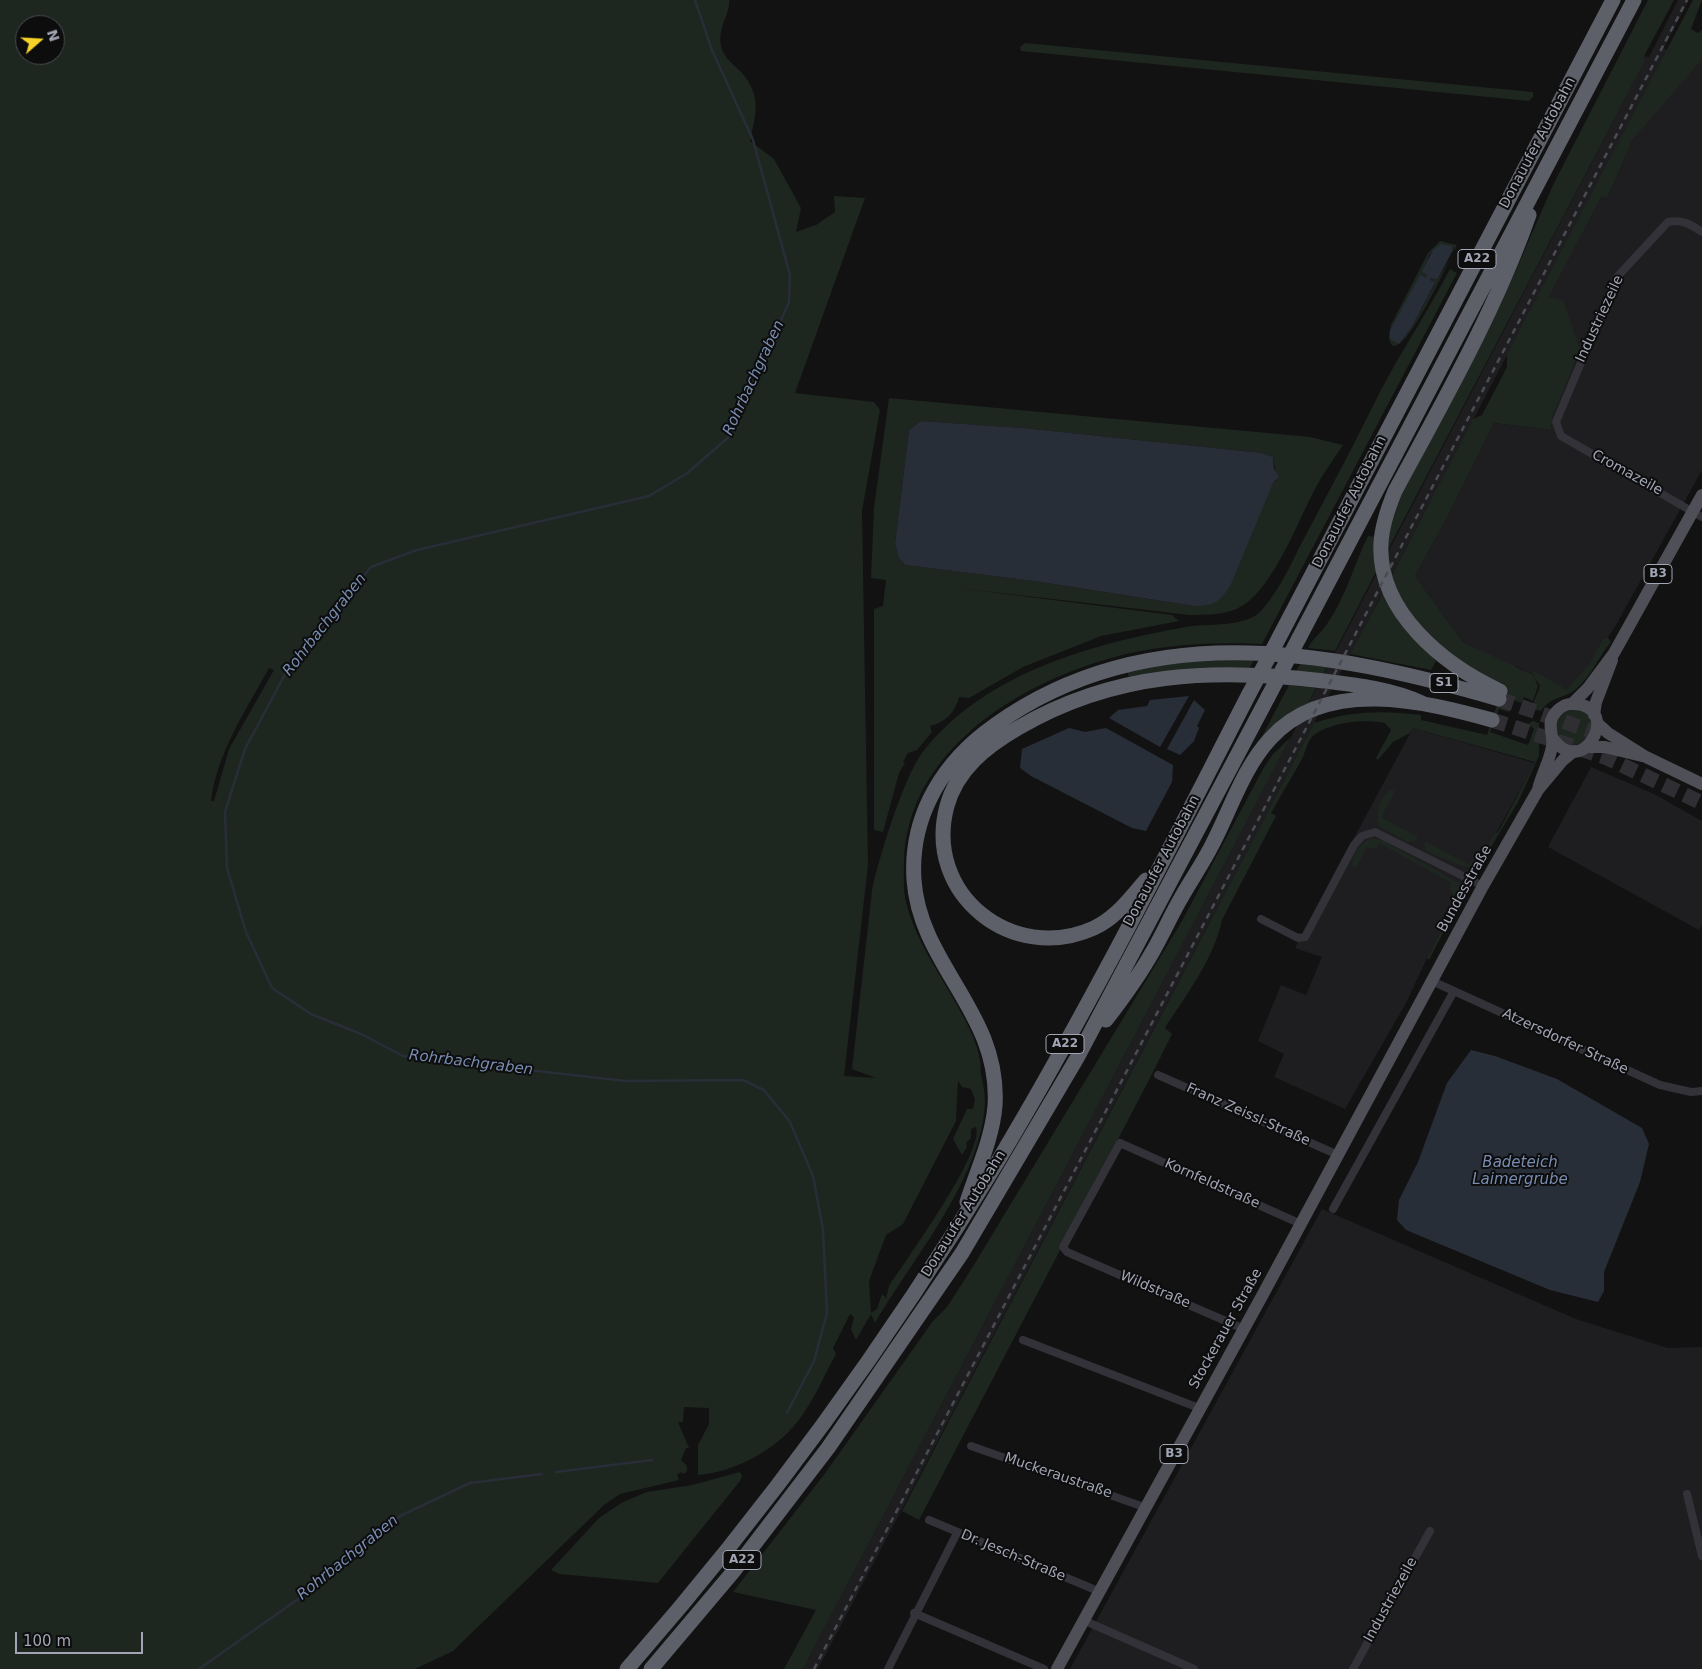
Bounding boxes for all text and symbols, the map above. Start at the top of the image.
north arrow [15,15,65,65]
text: N [44,27,63,44]
street label: Donauufer Autobahn [1496,75,1580,211]
road number: A22 [1458,250,1496,268]
street label: Industriezeile [1572,273,1628,365]
water label: Rohrbachgraben [719,318,789,438]
street label: Donauufer Autobahn [1309,433,1391,571]
street label: Cromazeile [1589,447,1665,499]
road number: B3 [1644,564,1672,584]
water label: Rohrbachgraben [279,570,371,680]
road number: S1 [1430,674,1458,692]
street label: Donauufer Autobahn [1120,793,1204,929]
street label: Bundesstraße [1434,843,1496,935]
street label: Atzersdorfer Straße [1499,1005,1631,1079]
road number: A22 [1046,1034,1084,1054]
water label: Rohrbachgraben [408,1046,534,1080]
street label: Franz Zeissl-Straße [1183,1080,1313,1150]
street label: Donauufer Autobahn [918,1148,1010,1280]
water label: Badeteich Laimergrube [1472,1154,1568,1189]
street label: Kornfeldstraße [1162,1156,1262,1212]
street label: Stockerauer Straße [1186,1266,1266,1392]
street label: Wildstraße [1117,1268,1193,1312]
road number: B3 [1160,1445,1188,1464]
street label: Muckeraustraße [1002,1450,1114,1502]
water label: Rohrbachgraben [294,1512,402,1604]
street label: Dr. Jesch-Straße [958,1526,1068,1586]
road number: A22 [723,1550,761,1570]
street label: Industriezeile [1361,1555,1421,1645]
scale bar [18,1622,145,1654]
text: 100 m [23,1632,71,1650]

